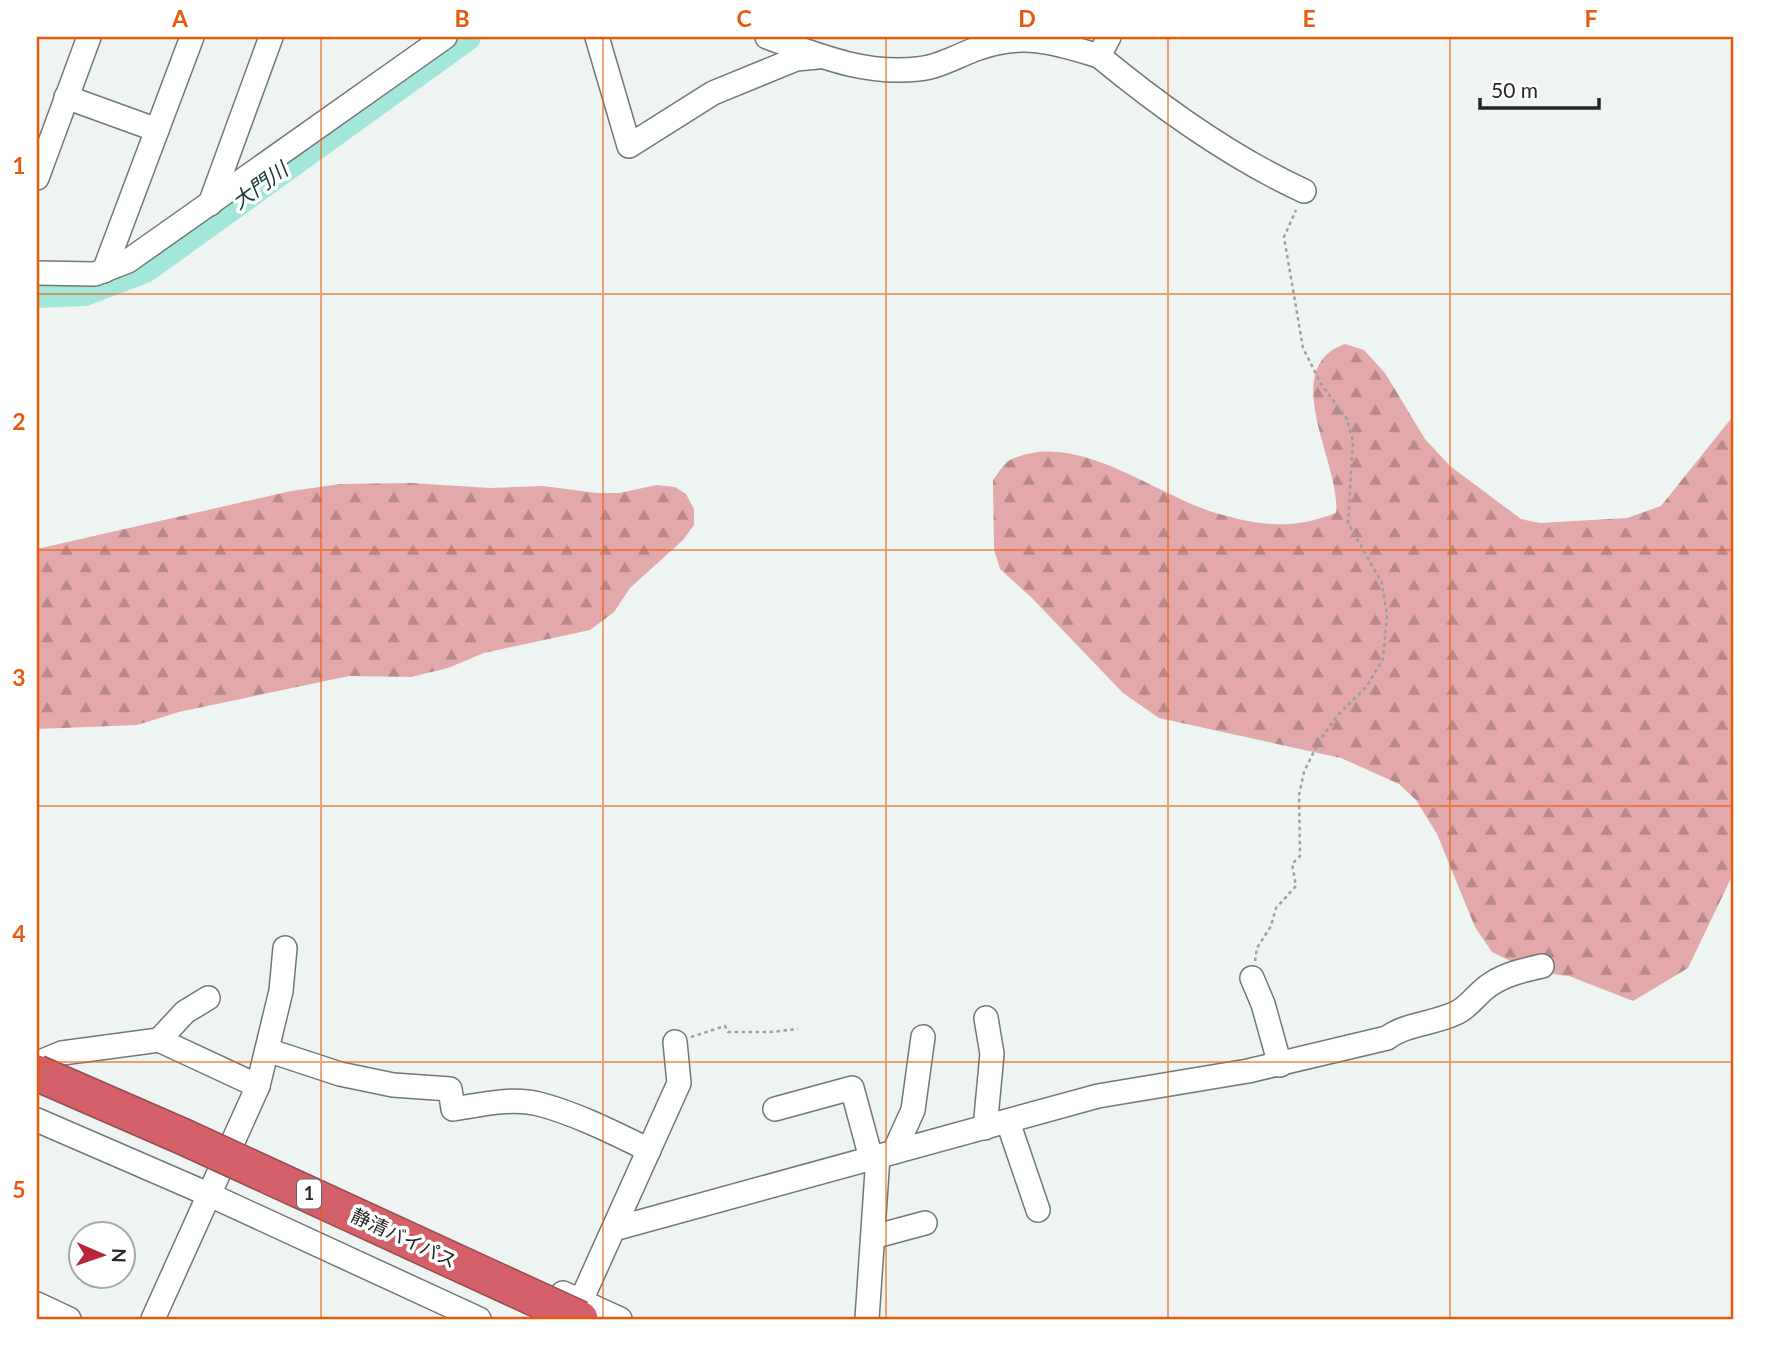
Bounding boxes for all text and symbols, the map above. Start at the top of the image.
text: A [171,4,189,32]
text: B [454,4,470,32]
text: C [736,4,752,32]
text: D [1018,4,1036,32]
text: E [1302,4,1316,32]
text: F [1584,4,1598,32]
scale bar [1480,66,1600,110]
text: 50 m [1491,77,1538,102]
text: 1 [12,151,26,179]
water label: 大門川 [226,155,294,213]
text: 2 [12,407,26,435]
text: 3 [12,663,26,691]
text: 4 [12,919,26,947]
text: 5 [12,1175,26,1203]
road number: 1 [297,1180,321,1209]
street label: 静清バイパス [348,1203,461,1272]
north arrow [66,1220,136,1290]
text: N [108,1248,131,1263]

